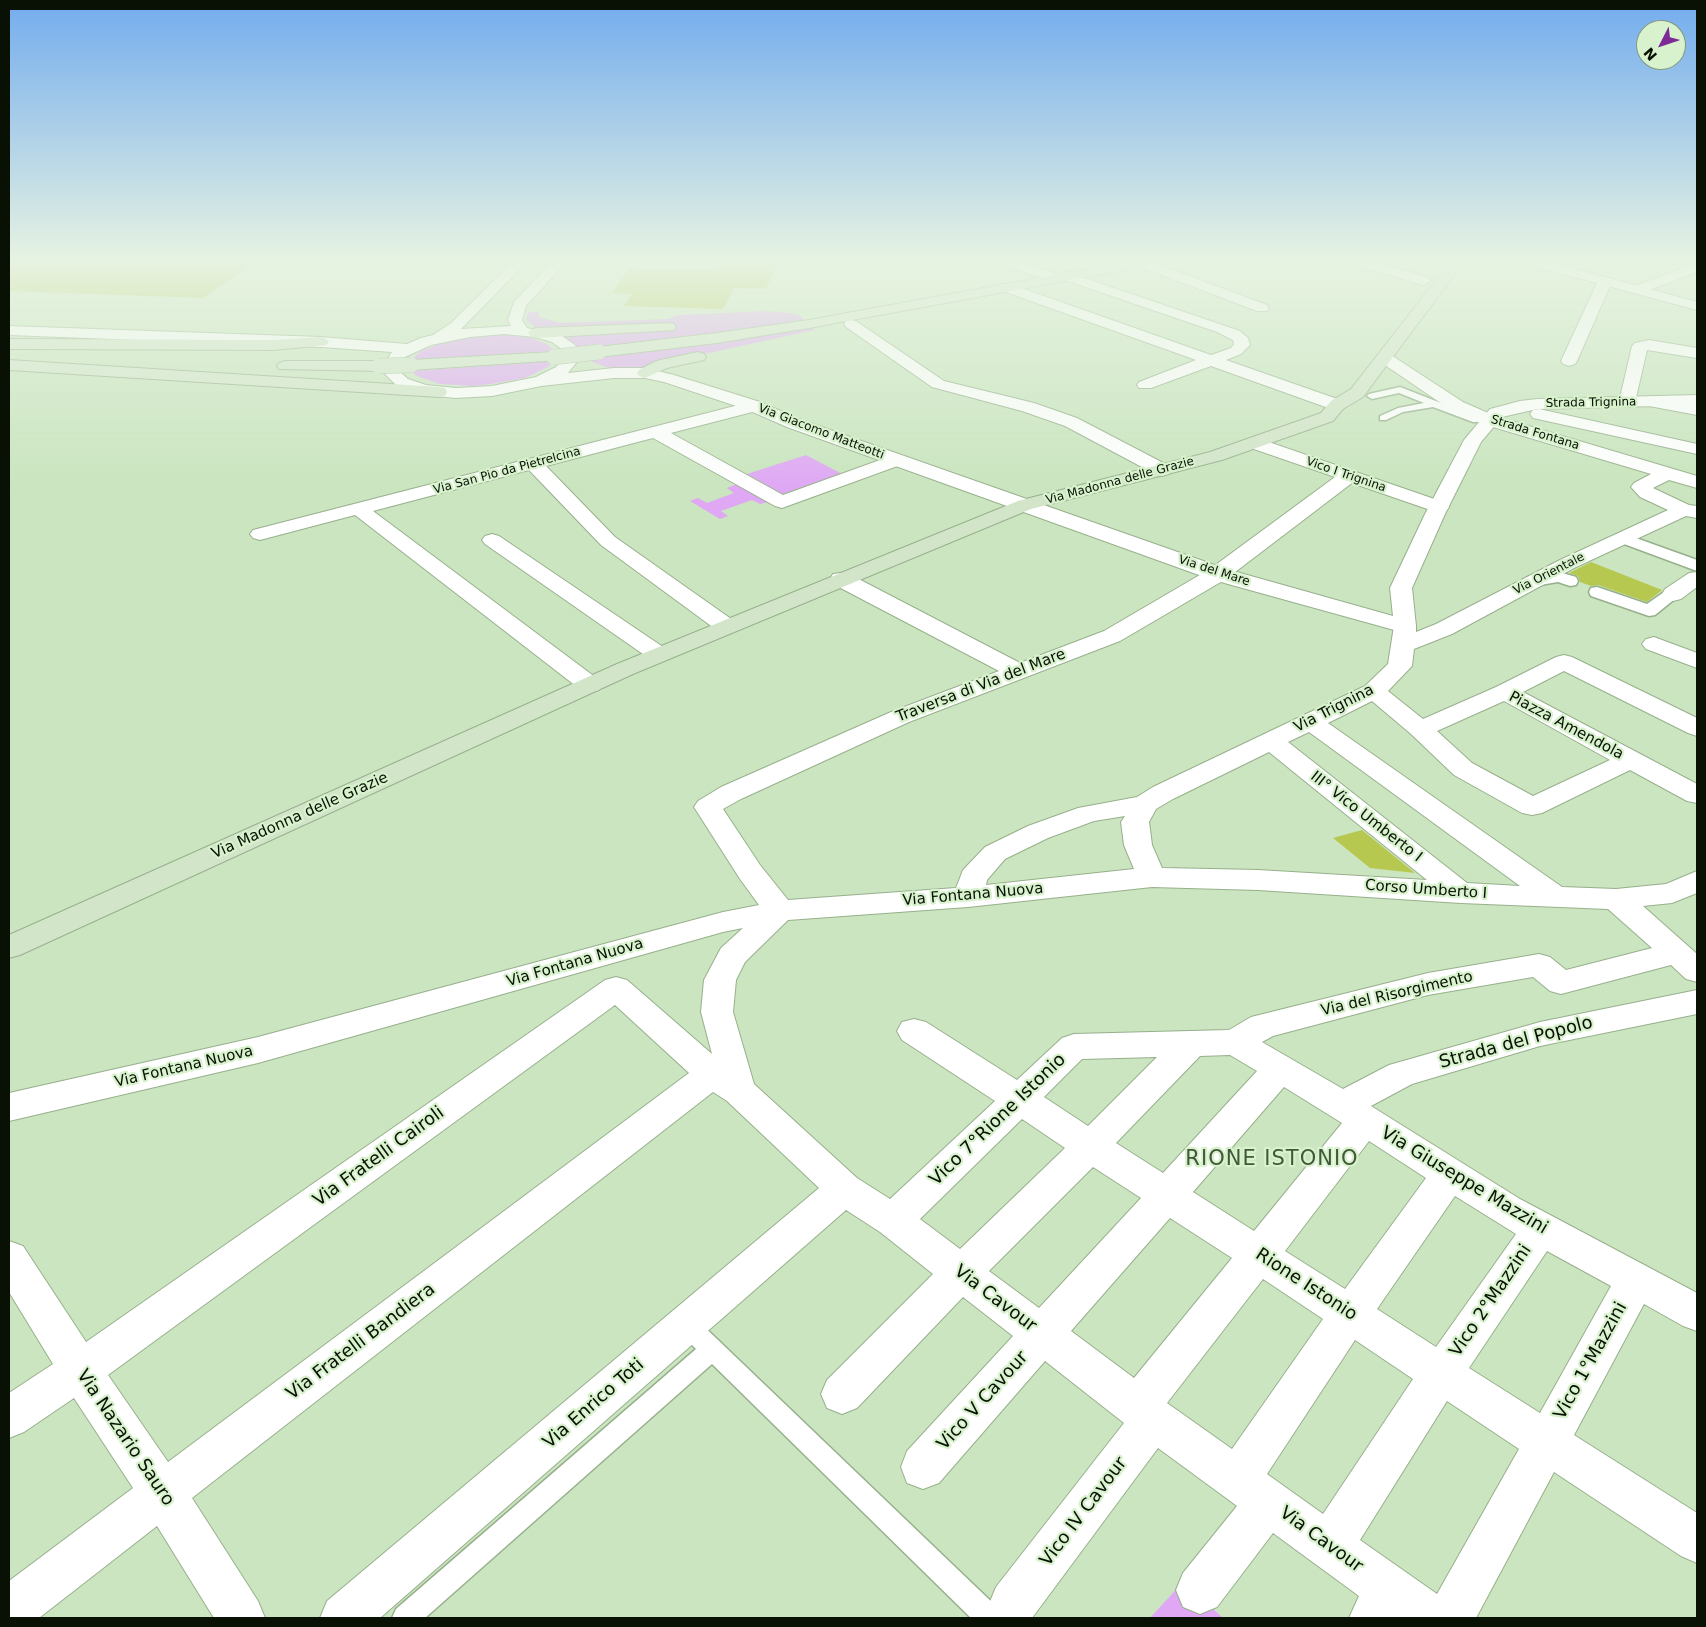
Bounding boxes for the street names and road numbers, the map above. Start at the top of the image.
street label: Strada Trignina [1546,395,1636,411]
street label: Via Giacomo Matteotti [756,401,886,463]
street label: Strada Fontana [1489,413,1581,453]
street label: Via San Pio da Pietrelcina [432,444,582,498]
street label: Via Madonna delle Grazie [1044,454,1196,508]
street label: Vico I Trignina [1304,455,1388,495]
street label: Via Orientale [1511,550,1587,598]
street label: Via del Mare [1176,553,1252,589]
street label: Traversa di Via del Mare [894,645,1068,727]
street label: Via Trignina [1291,681,1377,737]
street label: Piazza Amendola [1506,688,1626,764]
street label: III° Vico Umberto I [1307,768,1425,866]
street label: Via Madonna delle Grazie [209,769,391,863]
street label: Corso Umberto I [1364,877,1488,903]
street label: Via Fontana Nuova [902,880,1044,910]
street label: Via Fontana Nuova [505,935,645,991]
street label: Via del Risorgimento [1319,968,1475,1020]
street label: Strada del Popolo [1437,1012,1595,1074]
street label: Via Fontana Nuova [113,1042,255,1092]
street label: Vico 7°Rione Istonio [925,1049,1071,1191]
street label: Via Fratelli Cairoli [309,1102,449,1212]
street label: Via Giuseppe Mazzini [1377,1123,1551,1239]
street label: Vico 2°Mazzini [1445,1241,1537,1361]
street label: Rione Istonio [1251,1244,1361,1326]
street label: Via Cavour [949,1261,1041,1337]
street label: Via Fratelli Bandiera [282,1279,440,1405]
street label: Vico 1°Mazzini [1550,1299,1632,1423]
street label: Vico V Cavour [933,1347,1033,1455]
street label: Via Enrico Toti [539,1354,649,1454]
street label: Via Nazario Sauro [71,1366,179,1510]
street label: Vico IV Cavour [1036,1453,1132,1571]
street label: Via Cavour [1275,1503,1367,1577]

